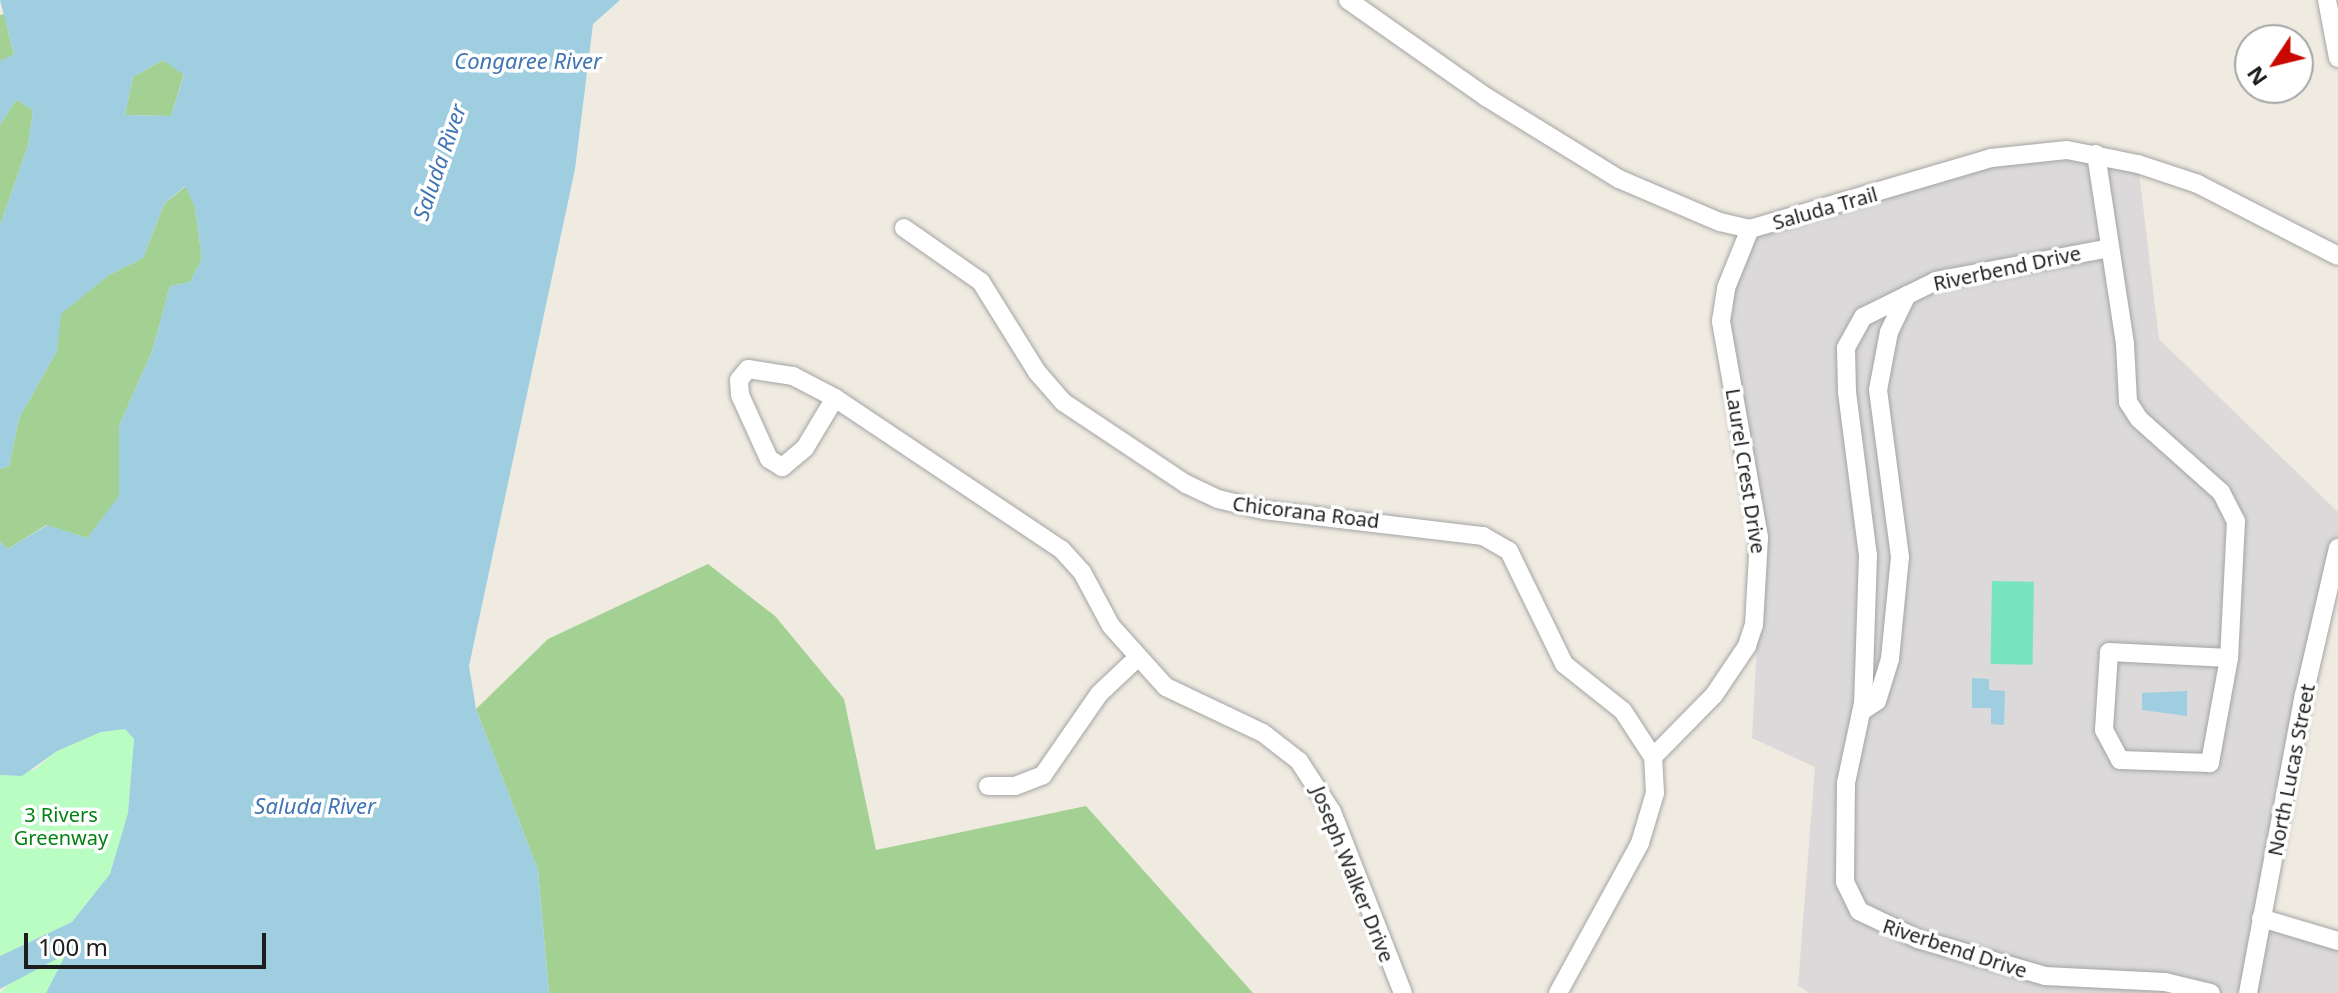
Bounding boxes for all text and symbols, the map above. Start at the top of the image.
north arrow [2234,24,2314,104]
water label: Congaree River [454,48,602,74]
text: N [2239,61,2273,93]
water label: Saluda River [407,100,471,224]
street label: Saluda Trail [1770,182,1880,234]
street label: Riverbend Drive [1931,241,2083,295]
street label: Laurel Crest Drive [1721,387,1771,555]
street label: Chicorana Road [1231,491,1381,533]
street label: North Lucas Street [2263,682,2319,858]
street label: Joseph Walker Drive [1307,782,1399,966]
water label: Saluda River [254,793,376,819]
park label: 3 Rivers Greenway [14,803,108,850]
street label: Riverbend Drive [1880,913,2030,983]
scale bar [28,917,270,967]
text: 100 m [38,930,108,963]

